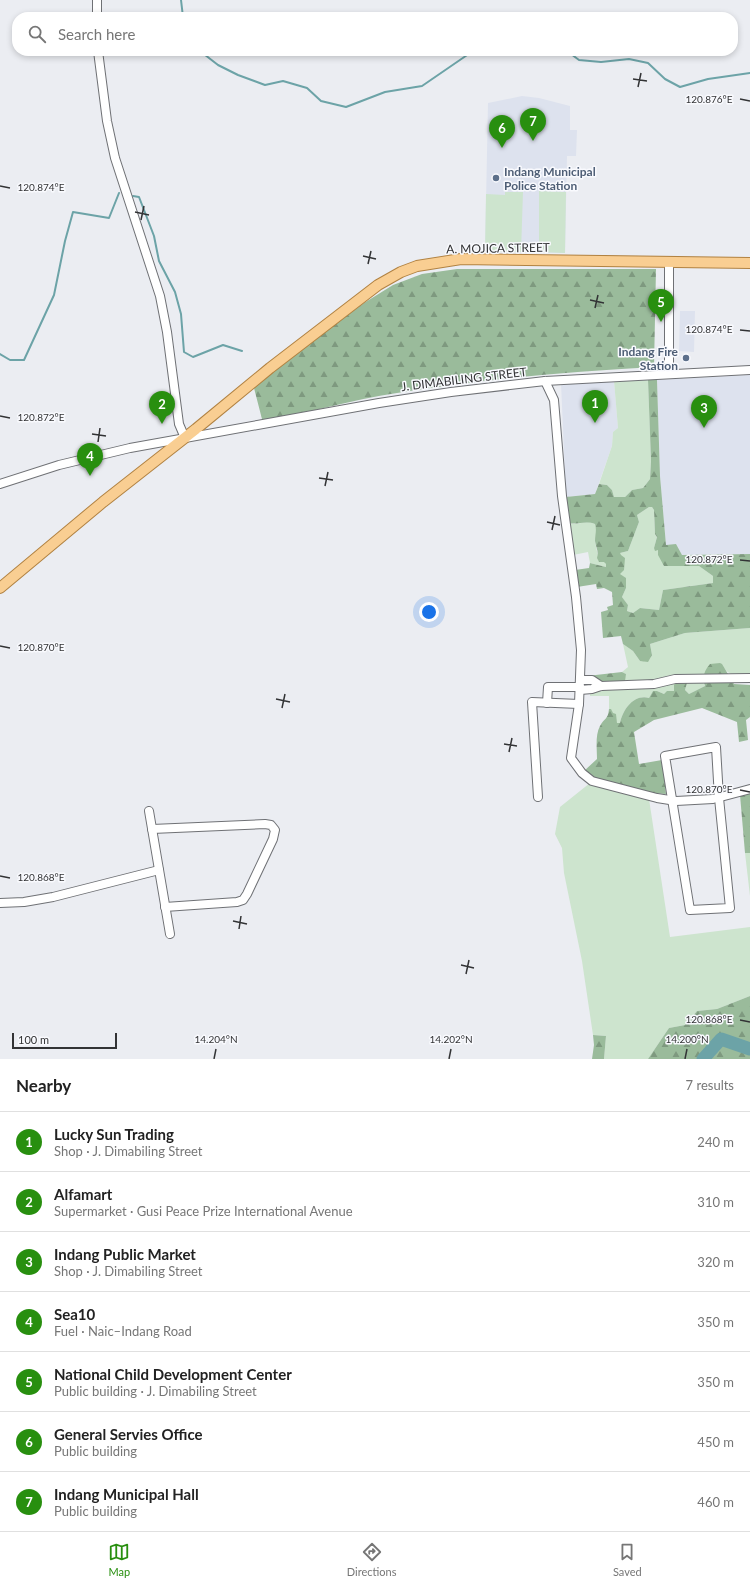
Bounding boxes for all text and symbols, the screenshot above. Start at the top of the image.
search box [12,12,738,56]
icon: search [26,23,48,45]
text: Search here [58,25,135,43]
text: 120.876°E [685,93,733,105]
pin: 7 [520,108,546,141]
pin: 6 [489,115,515,148]
place label: Indang Municipal Police Station [504,164,596,193]
marker: Indang Municipal Police Station [491,173,501,183]
text: 120.874°E [17,181,65,193]
street label: A. MOJICA STREET [446,240,550,256]
pin: 5 [648,289,674,322]
text: 120.874°E [685,323,733,335]
place label: Indang Fire Station [618,344,679,373]
marker: Indang Fire Station [681,353,691,363]
street label: J. DIMABILING STREET [400,364,528,394]
pin: 1 [582,390,608,423]
pin: 2 [149,391,175,424]
pin: 3 [691,395,717,428]
text: 120.872°E [17,411,65,423]
pin: 4 [77,443,103,476]
text: 120.872°E [685,553,733,565]
your location [419,602,439,622]
text: 120.870°E [17,641,65,653]
text: 120.870°E [685,783,733,795]
text: 120.868°E [17,871,65,883]
text: 120.868°E [685,1013,733,1025]
scale bar [12,1031,117,1050]
text: 100 m [18,1033,49,1046]
text: 14.204°N [194,1033,238,1045]
text: 14.202°N [429,1033,473,1045]
text: 14.200°N [665,1033,709,1045]
text: Nearby [16,1075,71,1096]
text: 7 results [686,1077,734,1093]
text: Lucky Sun Trading [54,1125,174,1143]
text: 1 [25,1134,33,1150]
text: 240 m [697,1134,734,1150]
text: Shop · J. Dimabiling Street [54,1143,202,1159]
text: Alfamart [54,1185,112,1203]
text: 2 [25,1194,33,1210]
text: 310 m [697,1194,734,1210]
text: Supermarket · Gusi Peace Prize International Avenue [54,1203,353,1219]
text: Indang Public Market [54,1245,196,1263]
text: 3 [25,1254,33,1270]
text: 320 m [697,1254,734,1270]
text: Shop · J. Dimabiling Street [54,1263,202,1279]
text: Sea10 [54,1305,95,1323]
text: 4 [25,1314,33,1330]
text: 350 m [697,1314,734,1330]
text: Fuel · Naic–Indang Road [54,1323,192,1339]
text: National Child Development Center [54,1365,292,1383]
text: 5 [25,1374,33,1390]
text: 350 m [697,1374,734,1390]
text: Public building · J. Dimabiling Street [54,1383,257,1399]
text: General Servies Office [54,1425,203,1443]
text: 6 [25,1434,33,1450]
text: 450 m [697,1434,734,1450]
text: Public building [54,1443,137,1459]
text: Indang Municipal Hall [54,1485,199,1503]
text: 7 [25,1494,33,1510]
text: 460 m [697,1494,734,1510]
text: Public building [54,1503,137,1519]
tab: Map [108,1541,130,1578]
tab: Directions [347,1541,396,1578]
tab: Saved [613,1541,642,1578]

